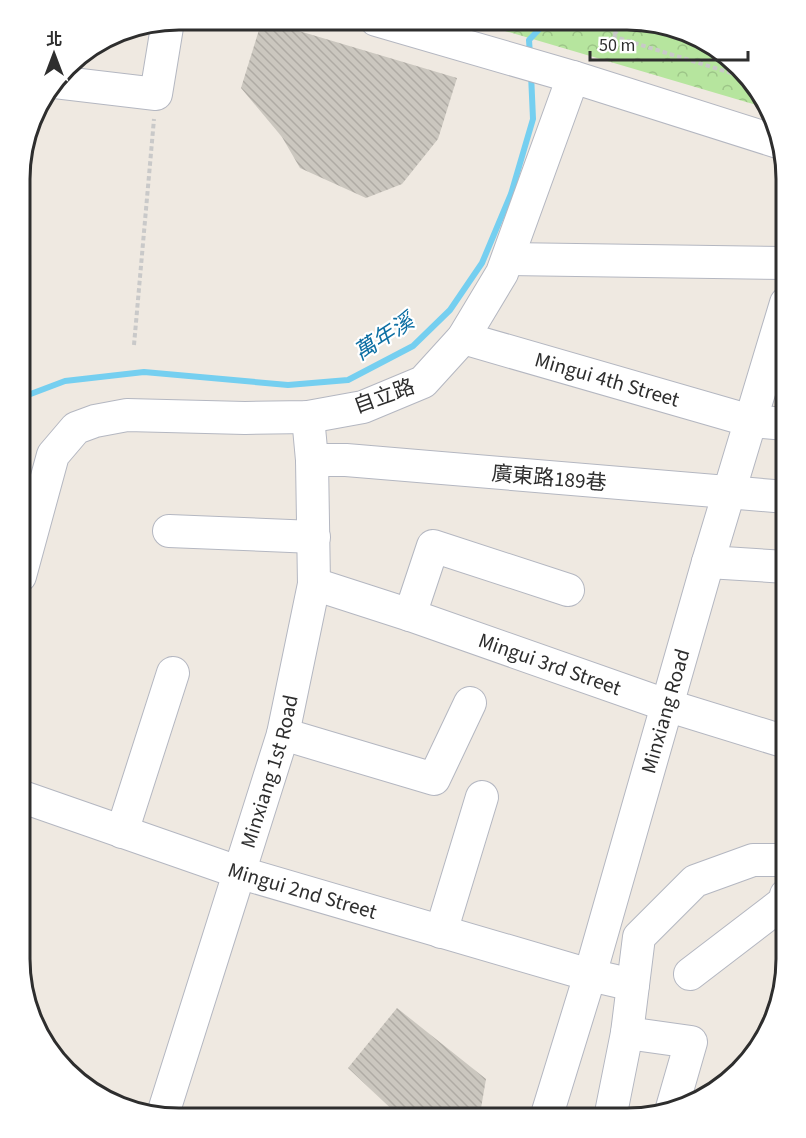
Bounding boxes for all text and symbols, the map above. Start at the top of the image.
north arrow [24,24,84,84]
scale bar [590,24,748,62]
text: 北 [46,29,62,51]
text: 50 m [599,33,635,58]
water label: 萬年溪 [348,304,423,368]
street label: Mingui 4th Street [531,344,683,415]
street label: 自立路 [349,371,419,421]
street label: 廣東路189巷 [490,458,608,498]
street label: Mingui 3rd Street [474,625,625,703]
street label: Minxiang Road [633,645,697,777]
street label: Minxiang 1st Road [233,692,306,852]
street label: Mingui 2nd Street [224,855,380,927]

